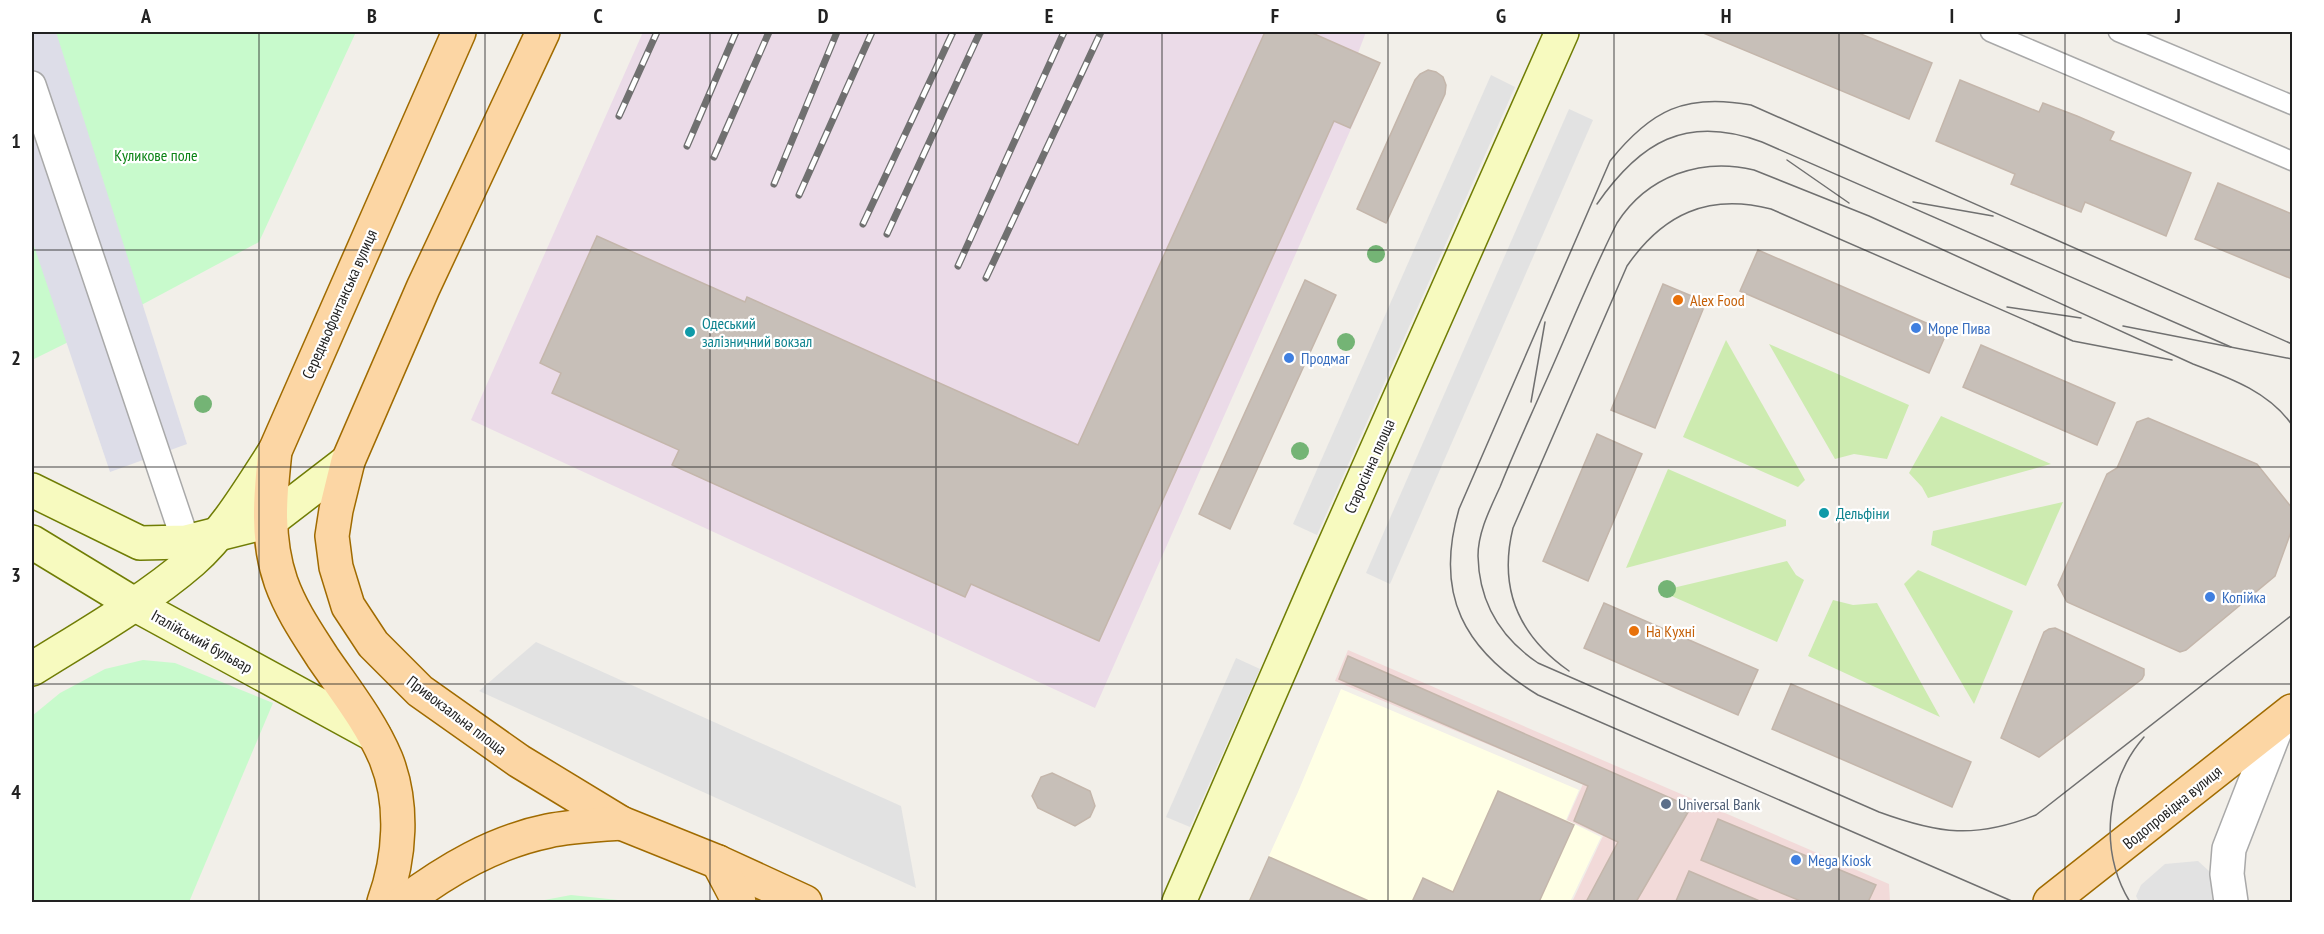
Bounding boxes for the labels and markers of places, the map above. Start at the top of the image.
place label: Alex Food [1690,290,1745,310]
marker: Alex Food [1671,293,1685,307]
place label: Одеський залізничний вокзал [702,313,812,351]
place label: Море Пива [1928,318,1990,338]
marker: Море Пива [1909,321,1923,335]
marker: Одеський залізничний вокзал [683,325,697,339]
place label: Продмаг [1301,348,1350,368]
marker: Продмаг [1282,351,1296,365]
place label: Дельфіни [1836,503,1889,523]
marker: Дельфіни [1817,506,1831,520]
place label: Копійка [2222,587,2266,607]
marker: Копійка [2203,590,2217,604]
place label: На Кухнi [1646,621,1695,641]
marker: На Кухнi [1627,624,1641,638]
place label: Universal Bank [1678,794,1761,814]
marker: Universal Bank [1659,797,1673,811]
place label: Mega Kiosk [1808,850,1872,870]
marker: Mega Kiosk [1789,853,1803,867]

